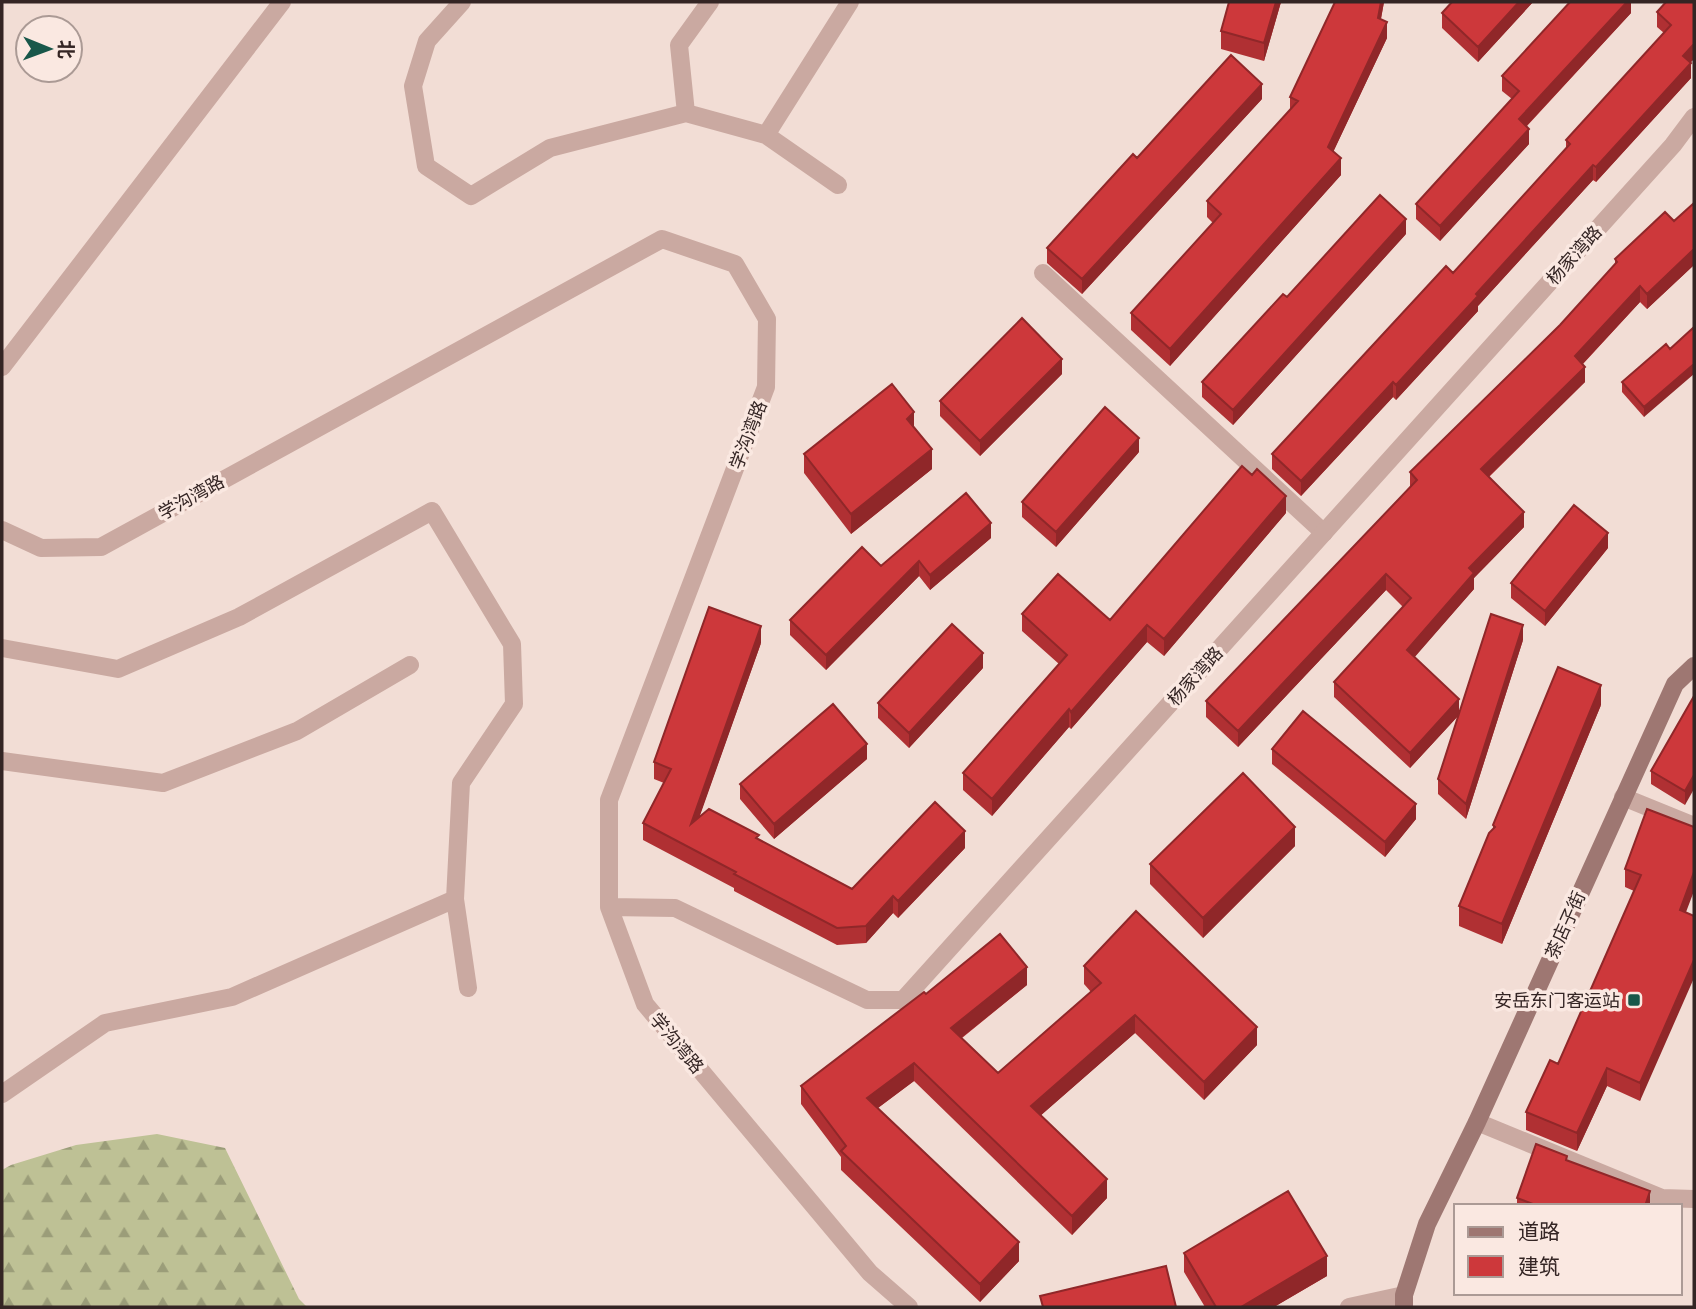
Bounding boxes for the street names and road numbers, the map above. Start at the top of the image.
street label: 杨家湾路 [1542,221,1606,289]
street label: 学沟湾路 [725,398,771,472]
street label: 学沟湾路 [154,470,228,524]
street label: 杨家湾路 [1163,642,1227,710]
street label: 茶店子街 [1541,888,1589,962]
street label: 学沟湾路 [646,1009,708,1077]

